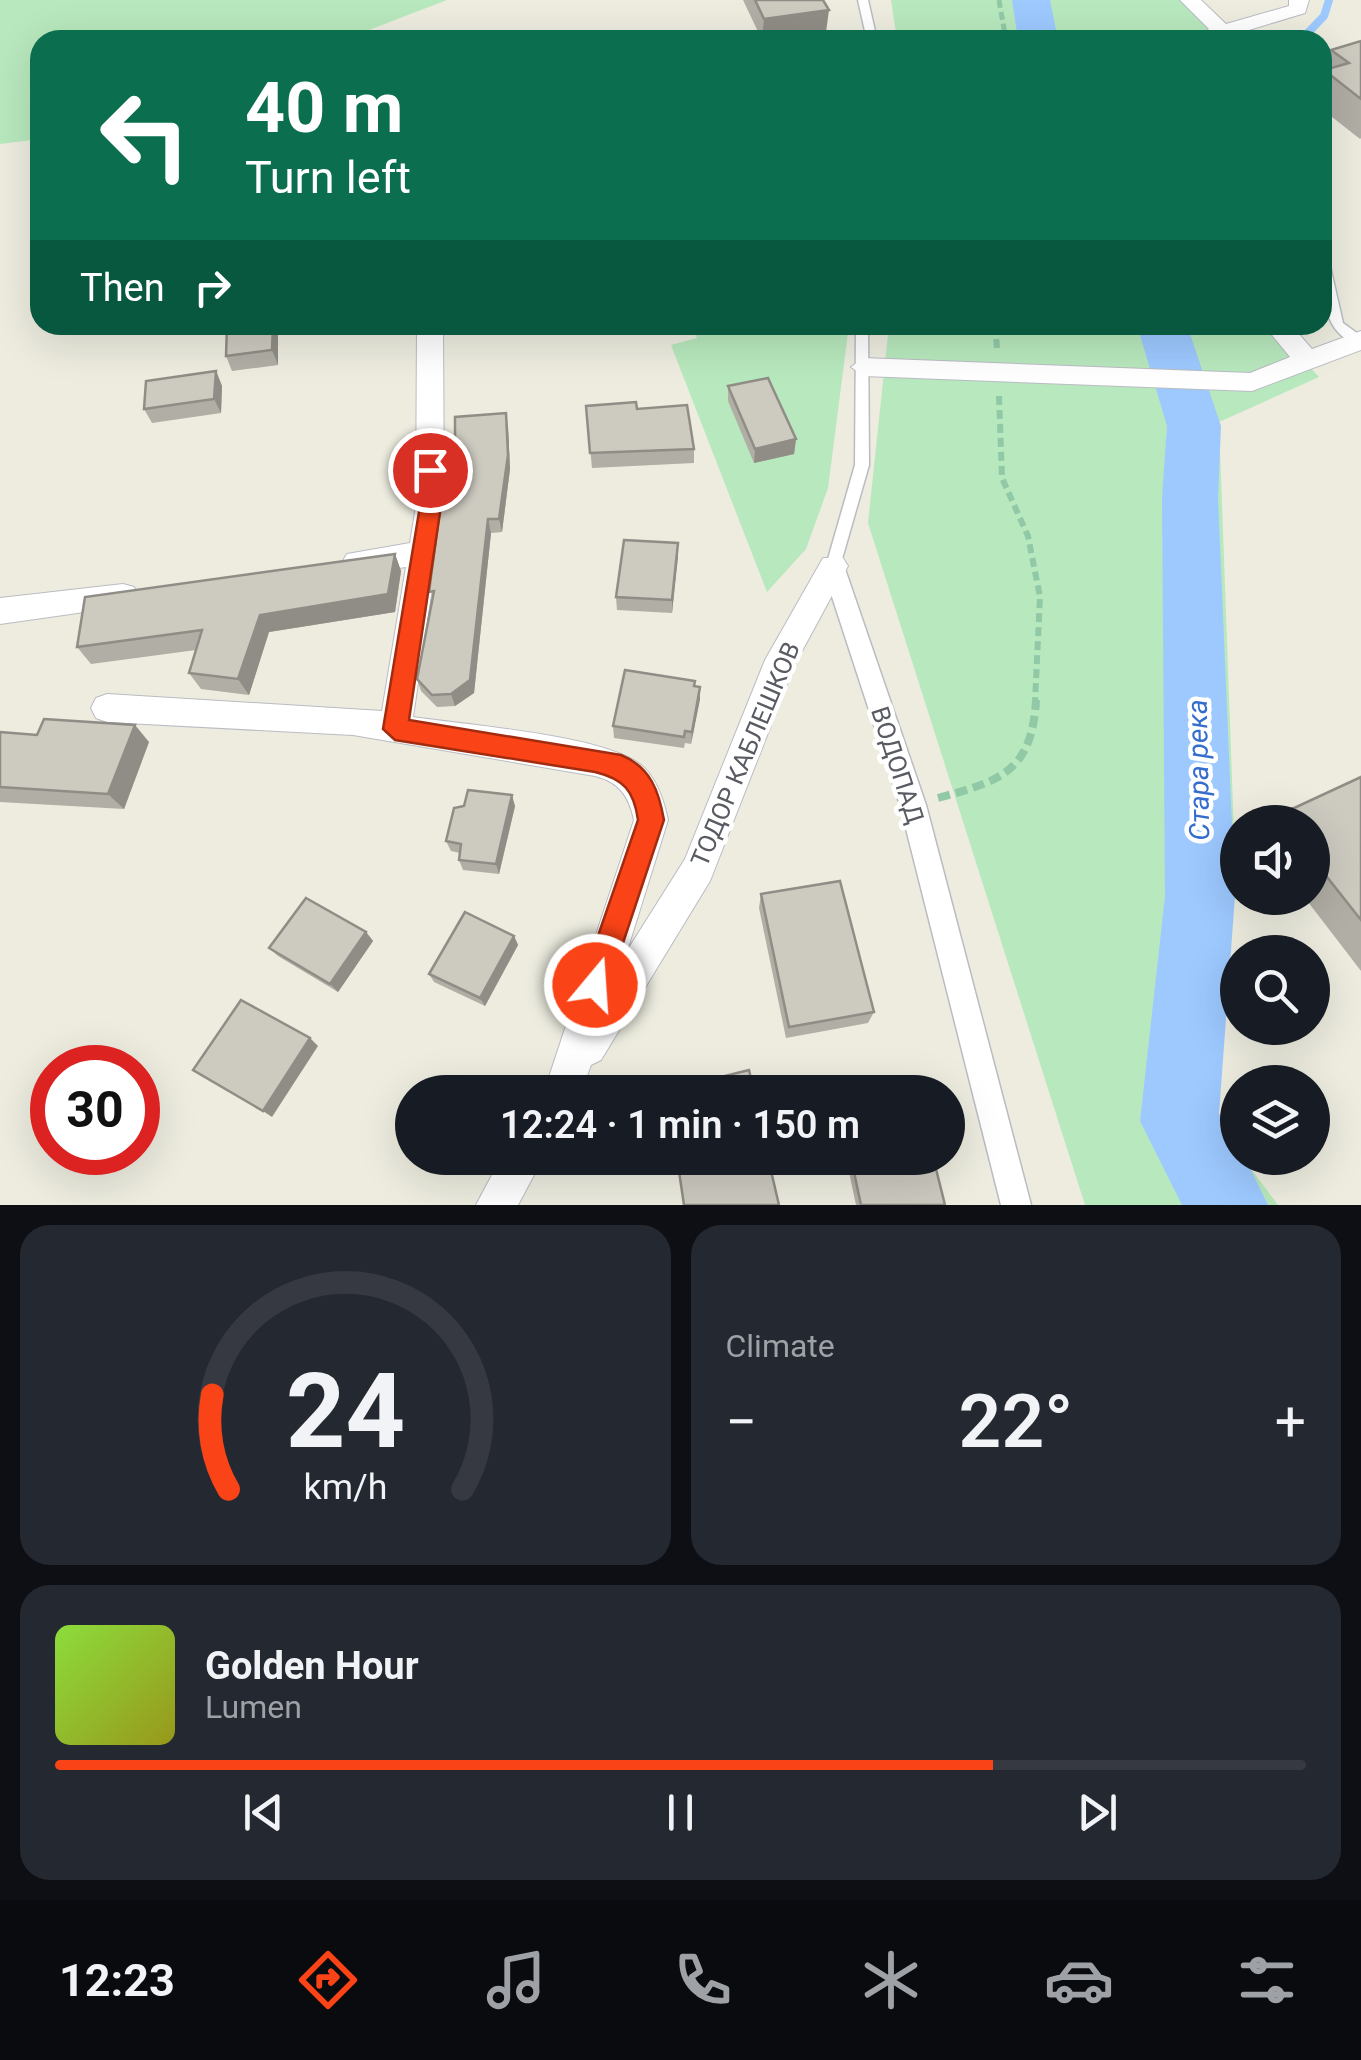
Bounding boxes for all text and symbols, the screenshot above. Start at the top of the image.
text: 40 m [245,67,403,149]
icon: left [80,70,210,200]
text: Turn left [245,151,411,204]
icon: right [185,260,240,315]
text: Then [80,266,165,310]
pin [388,428,473,513]
icon: arrive [403,443,458,498]
street label: ТОДОР КАБЛЕШКОВ [685,638,806,871]
water label: Стара река [1181,699,1216,841]
street label: ВОДОПАД [865,703,930,827]
map controls [1220,805,1330,1175]
button: sound [1220,805,1330,915]
position arrow [543,933,647,1037]
button: search [1220,935,1330,1045]
speed limit sign: 30 [30,1045,160,1175]
button: layers [1220,1065,1330,1175]
text: 12:24 · 1 min · 150 m [500,1103,860,1147]
text: Climate [726,1327,835,1365]
text: 24 [286,1351,405,1472]
text: 22° [959,1377,1073,1465]
text: − [726,1390,757,1454]
text: + [1275,1390,1306,1454]
text: km/h [303,1466,387,1508]
text: Golden Hour [205,1644,419,1688]
text: Lumen [205,1688,302,1726]
icon: previous [236,1785,291,1840]
icon: pause [653,1785,708,1840]
icon: next [1070,1785,1125,1840]
icon: directions [293,1945,363,2015]
icon: music [481,1945,551,2015]
icon: phone [668,1945,738,2015]
icon: climate [856,1945,926,2015]
icon: car [1044,1945,1114,2015]
icon: filters [1232,1945,1302,2015]
text: 12:23 [59,1954,175,2007]

